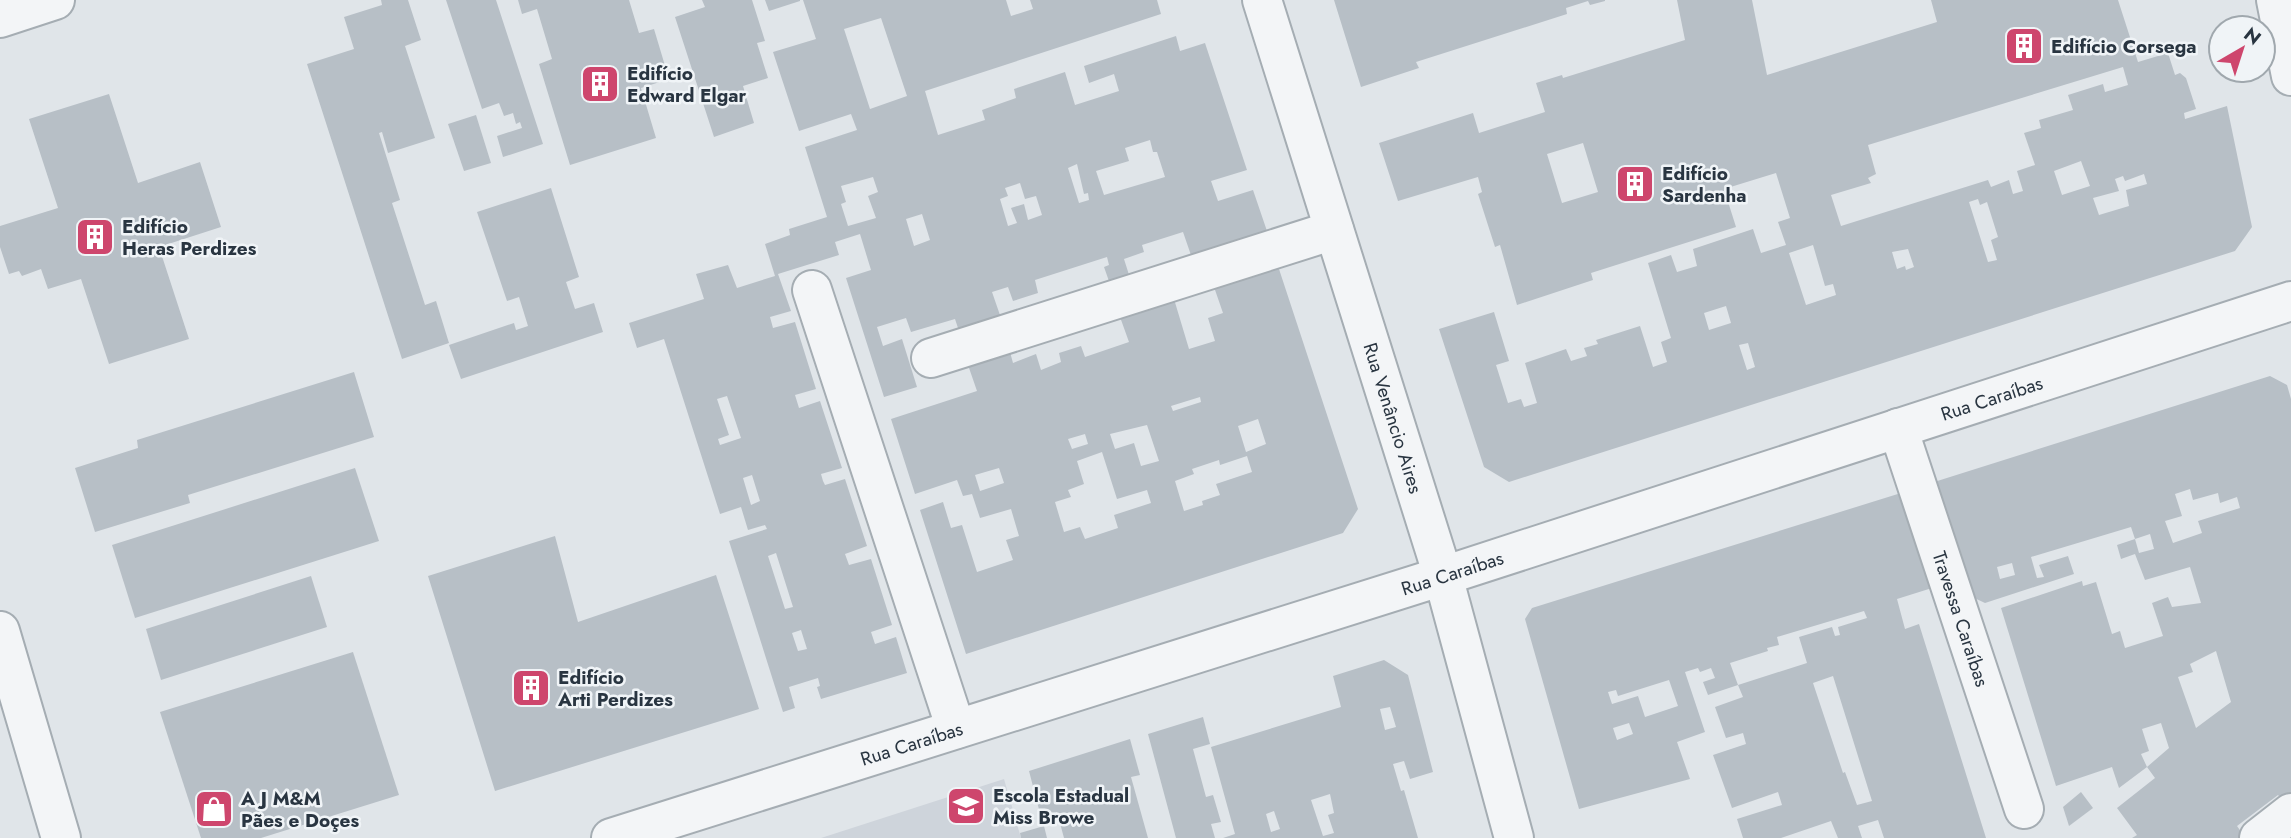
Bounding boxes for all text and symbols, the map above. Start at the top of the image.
north arrow [2207,14,2277,84]
text: N [2238,21,2267,51]
building icon: Edifício Corsega [2003,25,2045,67]
place label: Edifício Corsega [2051,33,2196,60]
place label: Edifício Edward Elgar [627,60,747,109]
building icon: Edifício Edward Elgar [579,63,621,105]
place label: Edifício Sardenha [1662,160,1747,209]
building icon: Edifício Sardenha [1614,163,1656,205]
place label: Edifício Heras Perdizes [122,213,257,262]
building icon: Edifício Heras Perdizes [74,216,116,258]
street label: Rua Venâncio Aires [1357,339,1430,497]
street label: Rua Caraíbas [1937,369,2046,427]
street label: Rua Caraíbas [1398,544,1507,602]
street label: Travessa Caraíbas [1926,547,1996,691]
place label: Edifício Arti Perdizes [557,664,673,713]
building icon: Edifício Arti Perdizes [510,667,552,709]
street label: Rua Caraíbas [857,715,966,772]
place label: Escola Estadual Miss Browe [993,782,1129,831]
place label: A J M&M Pães e Doçes [240,785,359,834]
school or university icon: Escola Estadual Miss Browe [945,785,987,827]
shop icon: A J M&M Pães e Doçes [193,788,235,830]

